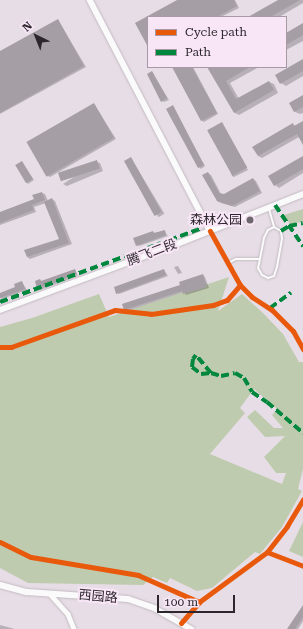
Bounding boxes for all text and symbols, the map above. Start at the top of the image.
north arrow [16,16,56,56]
legend [147,16,287,68]
text: N [20,19,35,35]
text: Cycle path [185,25,247,39]
text: Path [185,45,211,59]
place label: 森林公园 [190,212,242,228]
marker: 森林公园 [245,215,255,225]
street label: 腾飞二段 [125,236,179,270]
scale bar [159,587,237,613]
street label: 西园路 [78,588,118,606]
text: 100 m [164,595,198,609]

